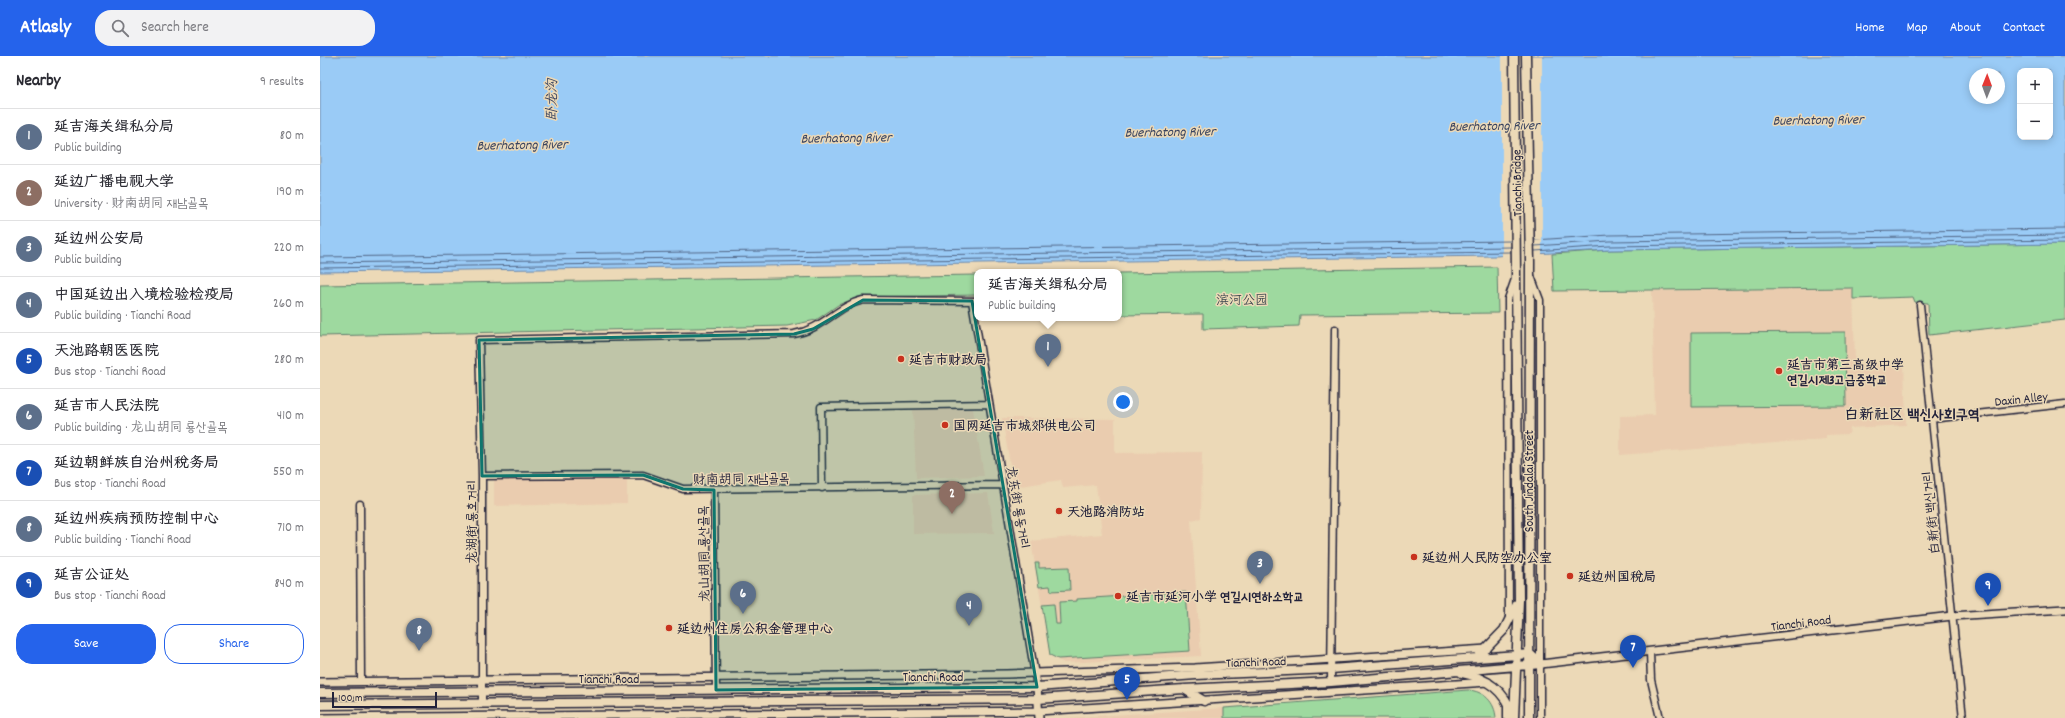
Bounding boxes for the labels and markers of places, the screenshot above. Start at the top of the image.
pin: 1 [1035,334,1061,367]
place label: 延吉市财政局 [909,352,987,371]
marker: 延吉市财政局 [896,354,906,364]
place label: 延吉市第三高级中学 연길시제3고급중학교 [1787,357,1904,391]
marker: 延吉市第三高级中学 연길시제3고급중학교 [1774,366,1784,376]
place label: 国网延吉市城郊供电公司 [953,418,1096,437]
marker: 国网延吉市城郊供电公司 [940,420,950,430]
pin: 2 [939,481,965,514]
place label: 天池路消防站 [1067,504,1145,523]
marker: 天池路消防站 [1054,506,1064,516]
place label: 延边州人民防空办公室 [1422,550,1552,569]
pin: 3 [1247,551,1273,584]
marker: 延边州人民防空办公室 [1409,552,1419,562]
place label: 延边州国税局 [1578,569,1656,588]
marker: 延边州国税局 [1565,571,1575,581]
pin: 9 [1975,573,2001,606]
pin: 6 [730,581,756,614]
place label: 延吉市延河小学 연길시연하소학교 [1126,589,1304,608]
marker: 延吉市延河小学 연길시연하소학교 [1113,591,1123,601]
pin: 4 [956,593,982,626]
pin: 8 [406,618,432,651]
place label: 延边州住房公积金管理中心 [677,621,833,640]
marker: 延边州住房公积金管理中心 [664,623,674,633]
pin: 7 [1620,635,1646,668]
pin: 5 [1114,667,1140,700]

